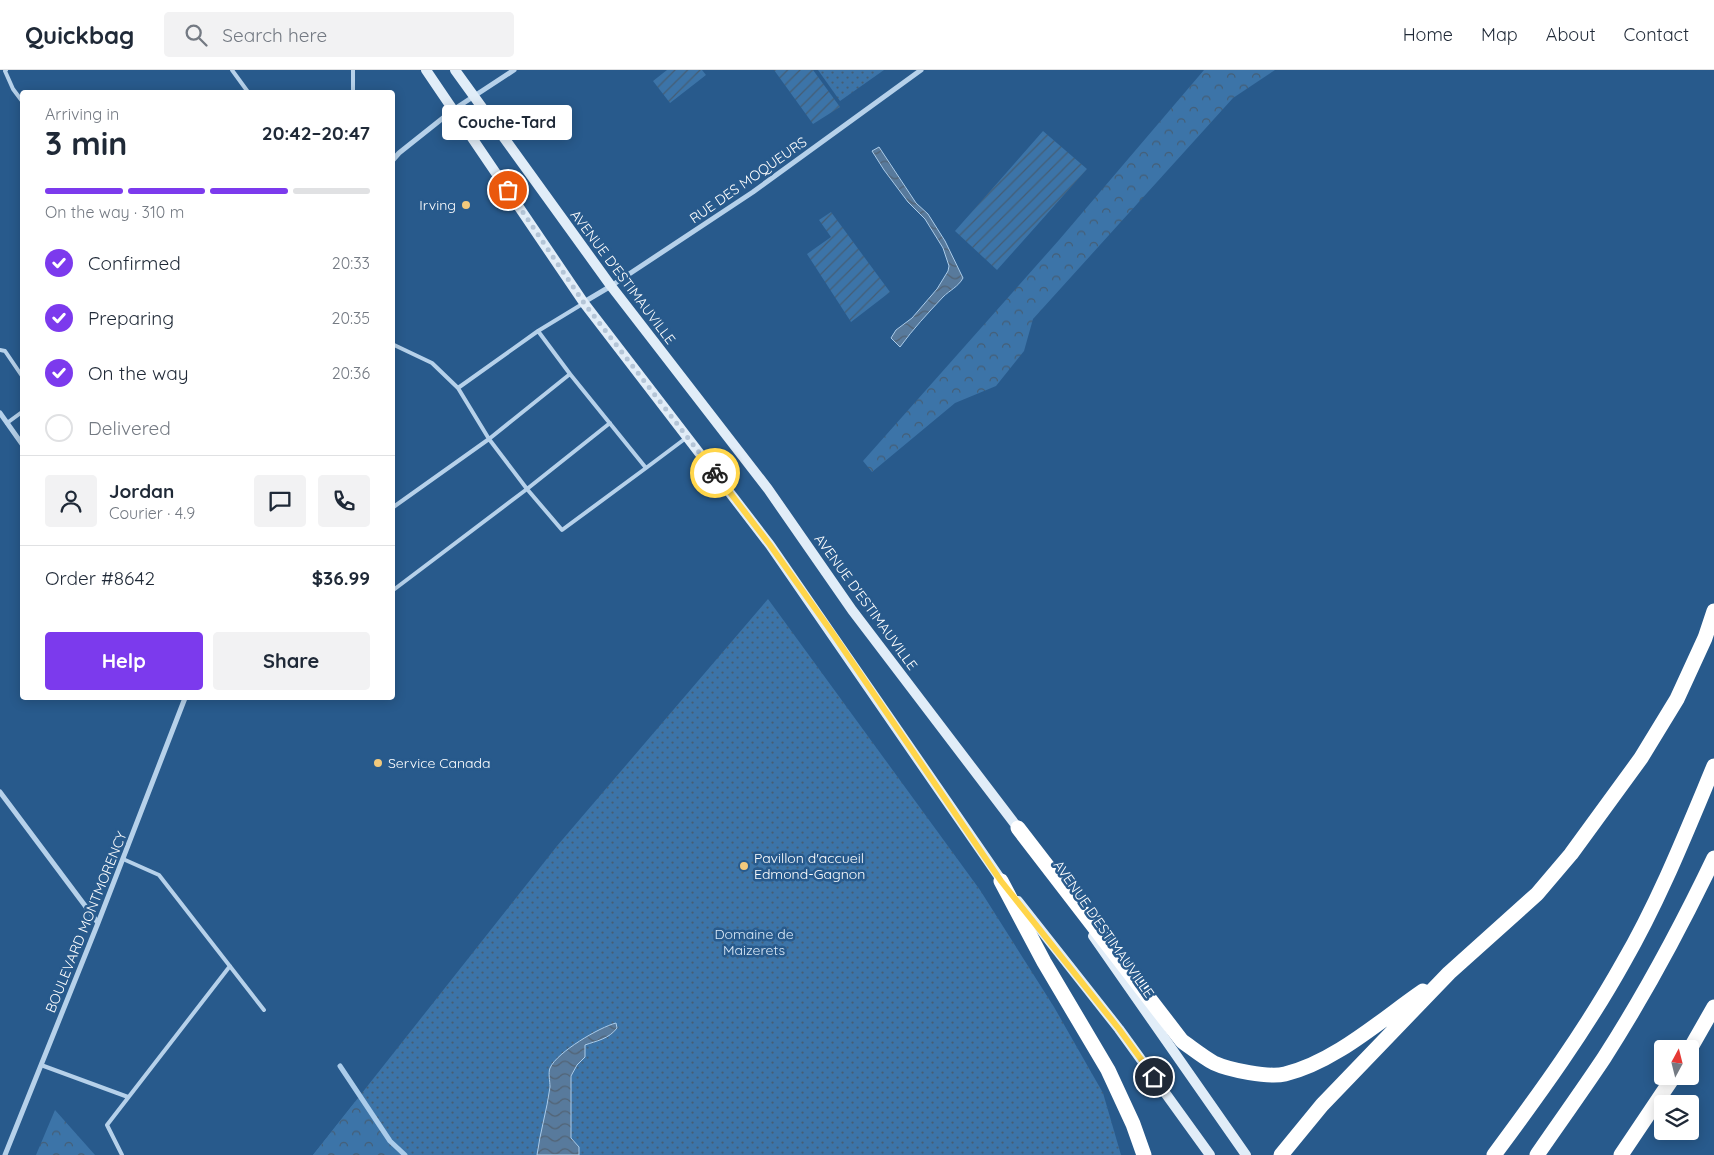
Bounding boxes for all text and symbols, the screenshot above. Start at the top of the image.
search box [164,12,514,57]
text: Quickbag [25,20,134,50]
icon: search [182,21,210,49]
text: Search here [222,23,327,47]
text: Home [1403,23,1453,46]
text: Map [1481,23,1518,46]
text: About [1546,23,1596,46]
text: Contact [1624,23,1689,46]
text: Arriving in [45,104,119,124]
callout: Couche-Tard [443,105,573,140]
text: Couche-Tard [458,112,556,132]
text: 20:42–20:47 [262,121,370,145]
text: 3 min [45,123,127,163]
street label: RUE DES MOQUEURS [686,133,810,227]
pin [487,169,529,211]
icon: bag [494,176,522,204]
place label: Irving [419,196,456,214]
marker: Irving [460,199,472,211]
text: On the way · 310 m [45,202,184,222]
street label: AVENUE D'ESTIMAUVILLE [567,206,679,348]
icon: check [45,249,73,277]
text: Confirmed [88,251,181,275]
text: 20:33 [332,253,370,273]
icon: check [45,304,73,332]
text: Preparing [88,306,174,330]
text: 20:35 [332,308,370,328]
icon: check [45,359,73,387]
text: On the way [88,361,189,385]
text: 20:36 [332,363,370,383]
text: Delivered [88,416,171,440]
courier [690,448,740,498]
icon: bike [701,459,729,487]
button: person [45,475,97,527]
button: chat [254,475,306,527]
button: phone [318,475,370,527]
text: Jordan [109,479,174,503]
text: Courier · 4.9 [109,503,195,523]
street label: AVENUE D'ESTIMAUVILLE [811,531,921,674]
text: Order #8642 [45,566,155,590]
text: $36.99 [312,566,370,590]
button: Help [45,632,203,690]
button: Share [213,632,370,690]
place label: Service Canada [388,754,490,772]
marker: Service Canada [372,757,384,769]
street label: BOULEVARD MONTMORENCY [41,828,131,1015]
place label: Pavillon d'accueil Edmond-Gagnon [754,849,865,883]
street label: AVENUE D'ESTIMAUVILLE [1050,857,1158,1001]
marker: Pavillon d'accueil Edmond-Gagnon [738,860,750,872]
park label: Domaine de Maizerets [714,925,794,959]
north arrow [1654,1040,1699,1085]
map controls [1654,1040,1699,1140]
pin [1133,1056,1175,1098]
icon: home [1140,1063,1168,1091]
button: layers [1654,1095,1699,1140]

